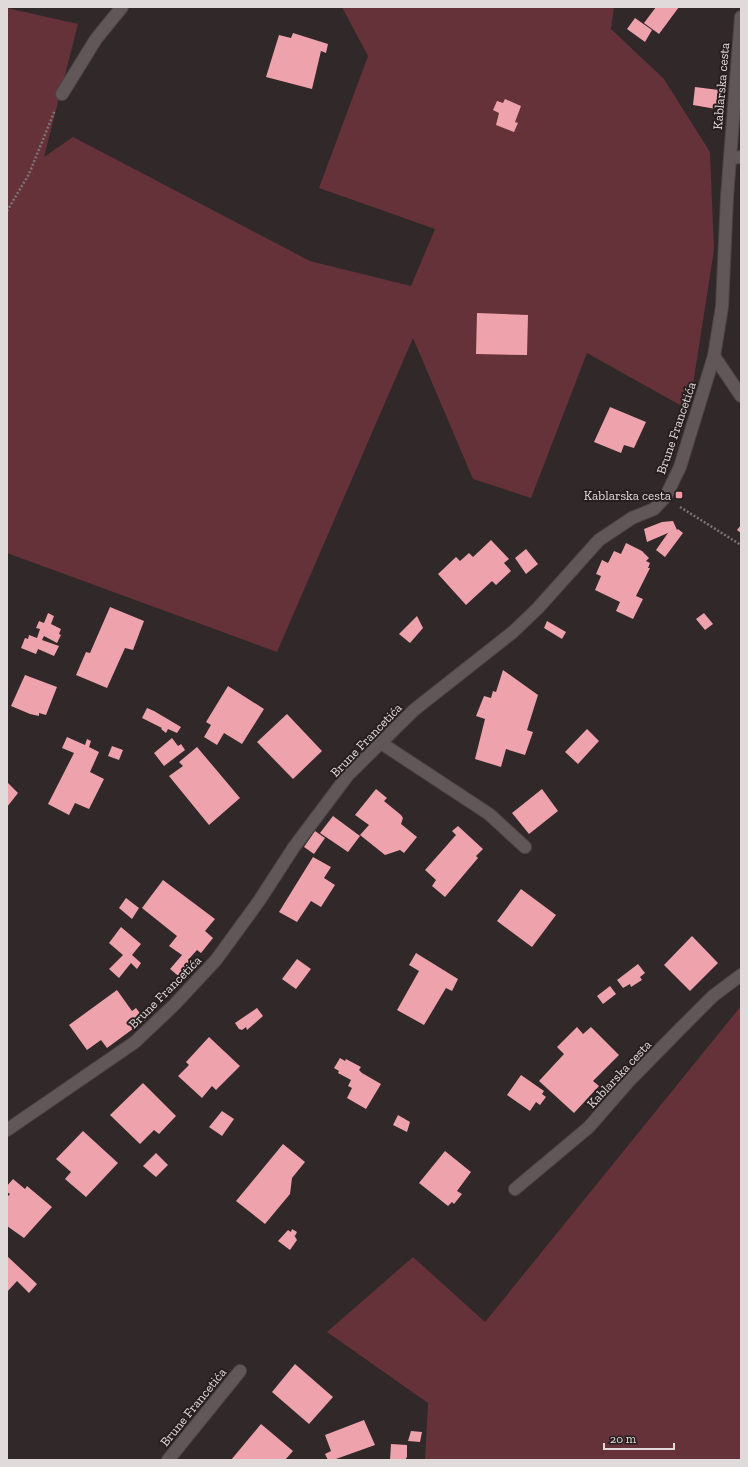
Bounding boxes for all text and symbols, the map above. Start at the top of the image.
street label: Kablarska cesta [710,41,732,130]
street label: Brune Francetića [653,379,699,476]
place label: Kablarska cesta [584,488,672,503]
marker: Kablarska cesta [674,490,684,500]
street label: Brune Francetića [327,700,405,780]
street label: Brune Francetića [126,952,205,1031]
street label: Kablarska cesta [584,1036,655,1111]
street label: Brune Francetića [157,1364,230,1449]
scale bar [604,1425,674,1451]
text: 20 m [610,1432,637,1446]

